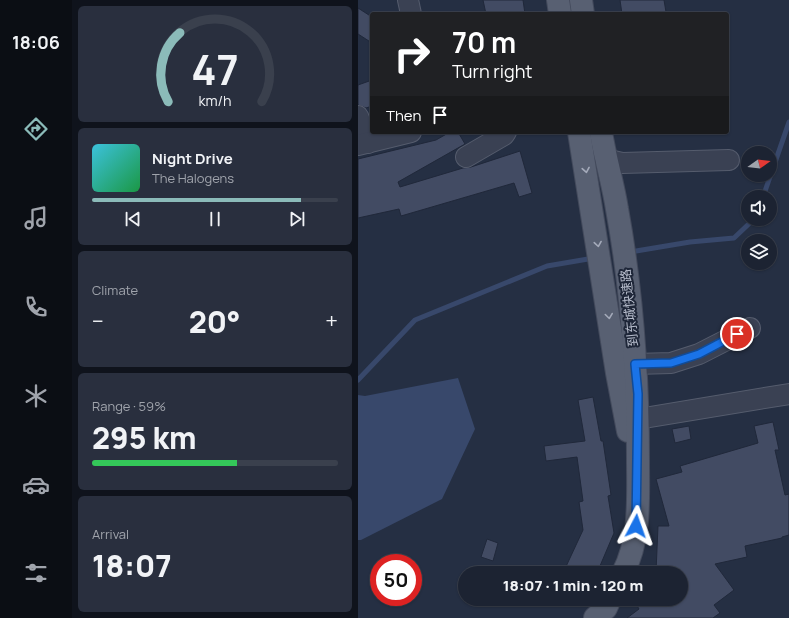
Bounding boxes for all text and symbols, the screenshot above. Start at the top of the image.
text: 70 m [452,23,516,61]
icon: right [386,28,438,80]
text: 18:06 [12,30,60,54]
text: 47 [191,41,239,97]
text: Turn right [452,59,533,83]
text: km/h [198,91,232,110]
icon: arrive [429,104,451,126]
text: Then [386,105,421,126]
icon: directions [22,115,50,143]
north arrow [741,146,777,182]
map controls [741,146,777,270]
text: Night Drive [152,148,233,169]
one-way arrow [581,167,589,174]
text: The Halogens [152,169,234,187]
button: sound [741,190,777,226]
icon: music [22,204,50,232]
icon: previous [122,208,144,230]
icon: pause [204,208,226,230]
icon: next [286,208,308,230]
button: layers [741,234,777,270]
one-way arrow [593,241,601,247]
street label: 到东城快速路 [616,268,642,348]
text: Climate [92,281,138,299]
icon: phone [22,293,50,321]
text: 20° [189,301,241,342]
text: − [92,306,104,336]
text: + [325,306,338,336]
one-way arrow [604,313,612,319]
pin [720,317,754,351]
icon: arrive [726,323,748,345]
icon: climate [22,382,50,410]
text: Range · 59% [92,397,166,415]
text: 295 km [92,417,197,458]
icon: car [22,471,50,499]
position arrow [615,505,657,547]
text: Arrival [92,525,129,543]
text: 18:07 [92,545,172,586]
speed limit sign: 50 [370,554,422,606]
icon: filters [22,559,50,587]
text: 18:07 · 1 min · 120 m [503,575,643,596]

